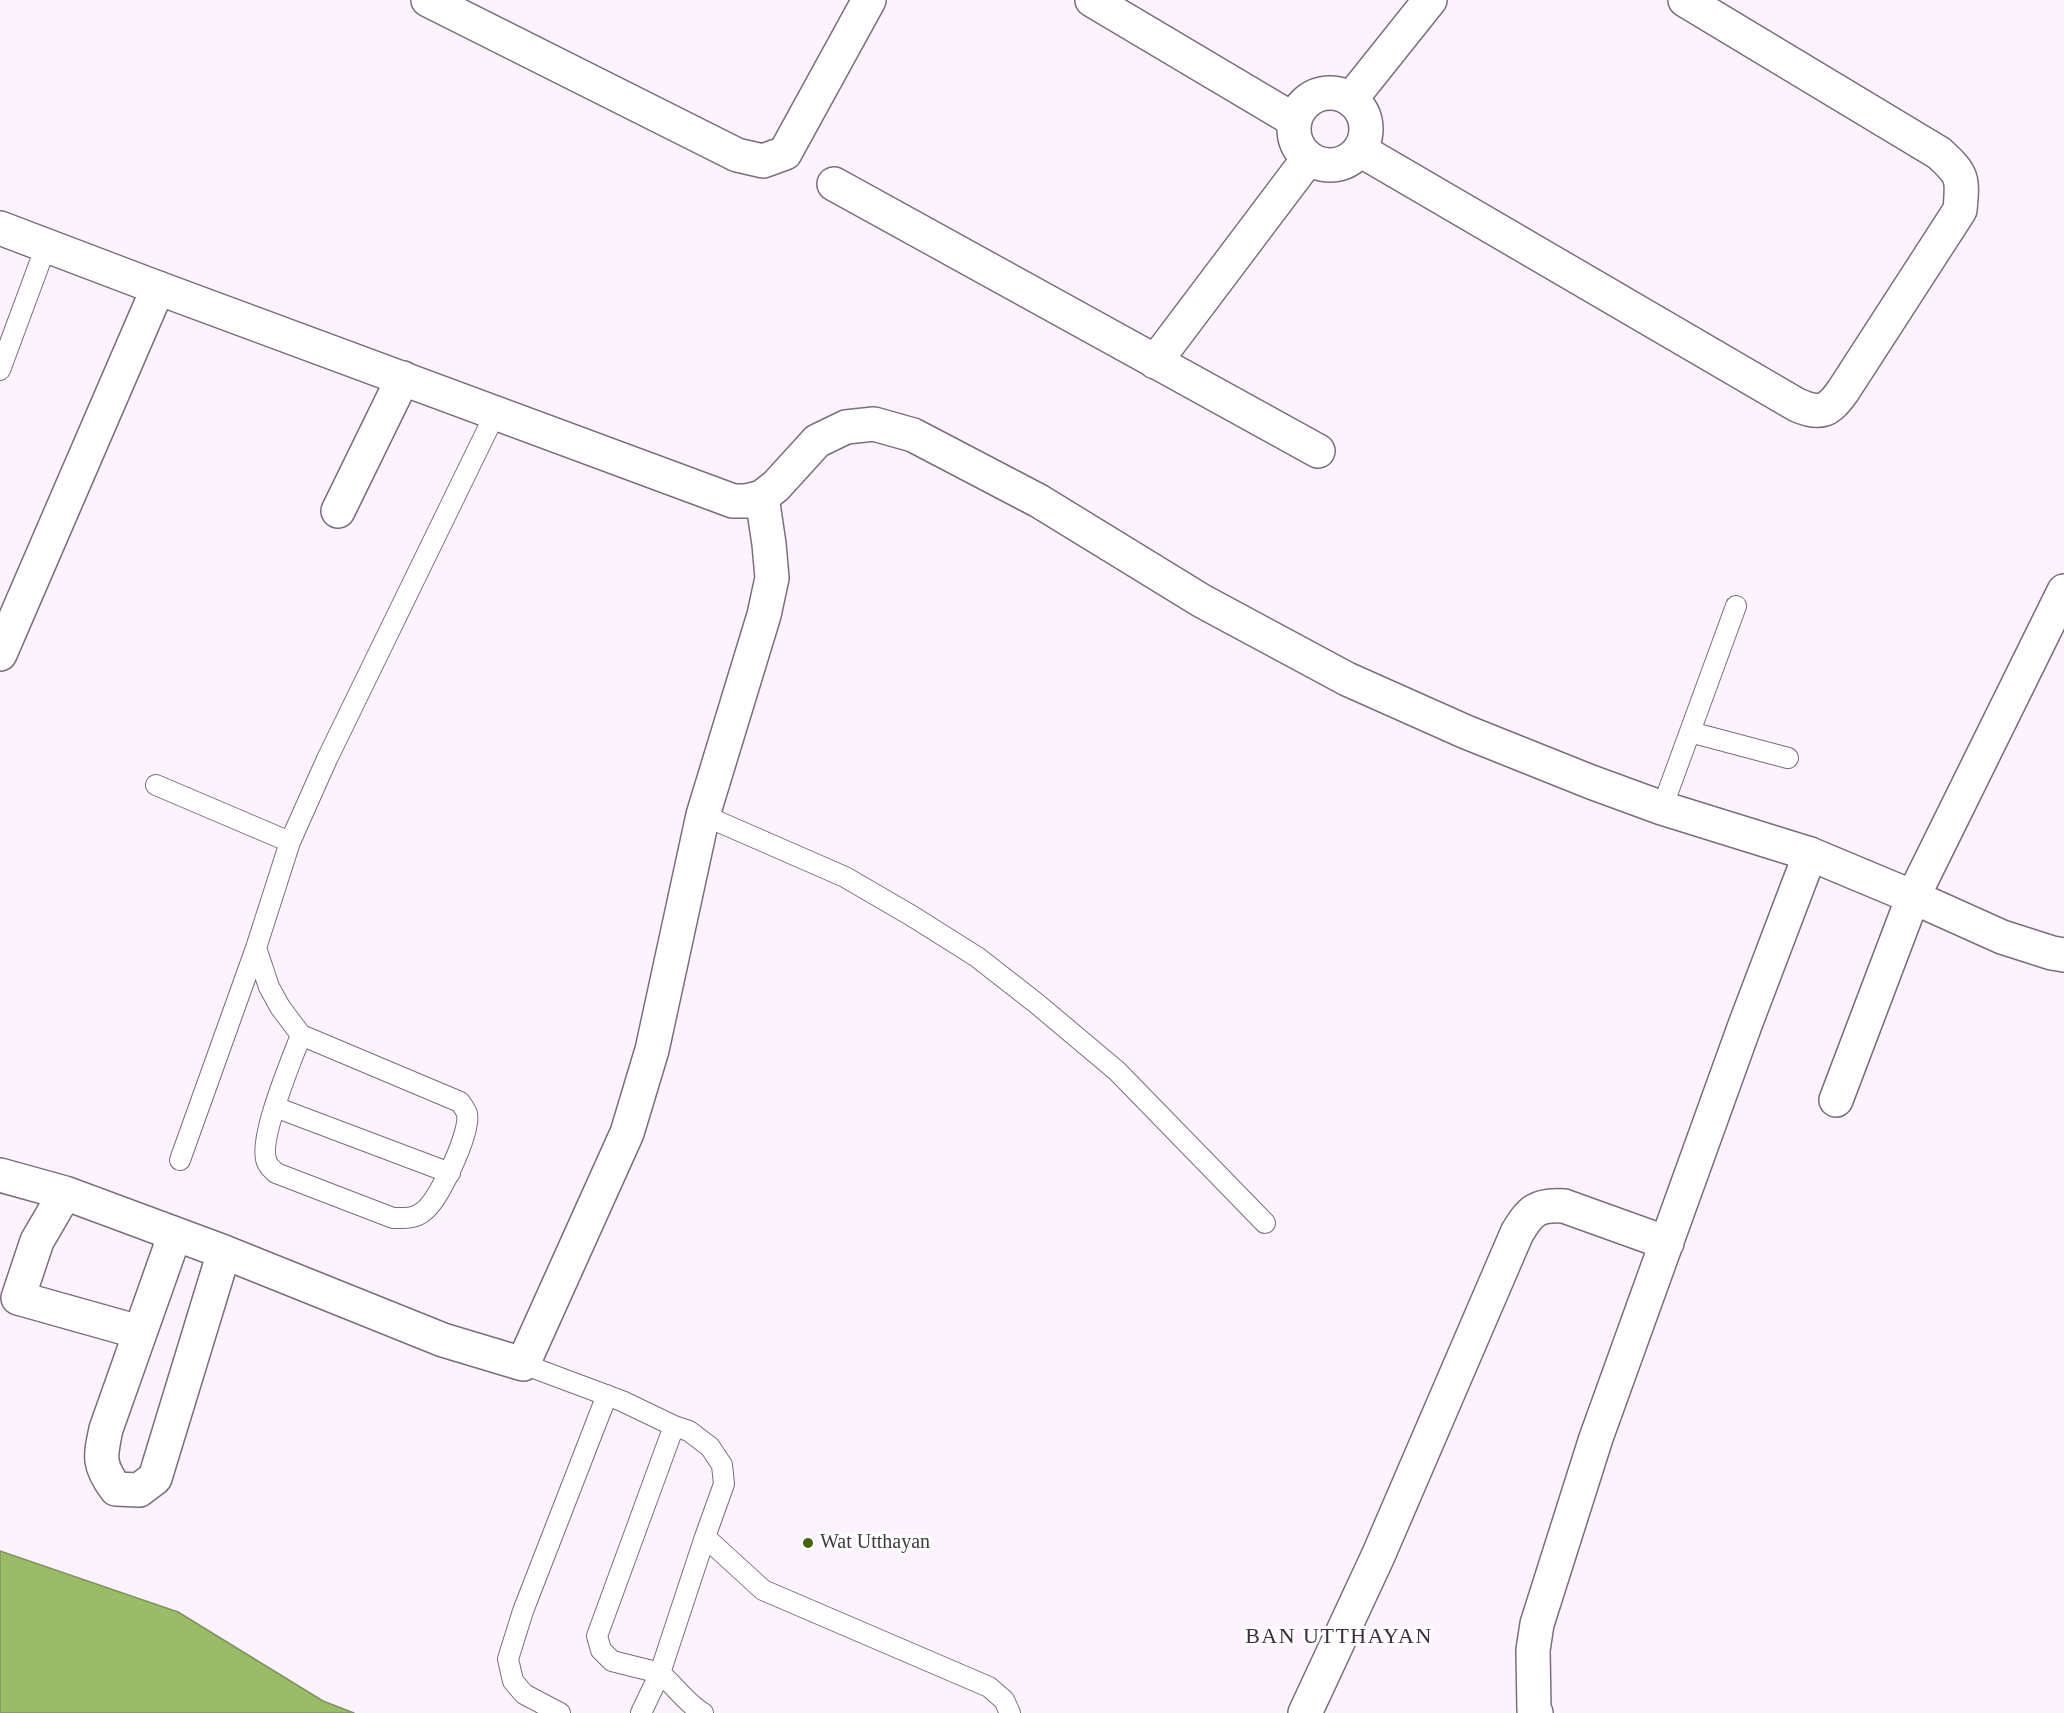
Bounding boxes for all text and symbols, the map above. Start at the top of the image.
place label: Wat Utthayan [820,1531,930,1555]
marker: Wat Utthayan [801,1536,815,1550]
district label: BAN UTTHAYAN [1245,1624,1433,1650]

